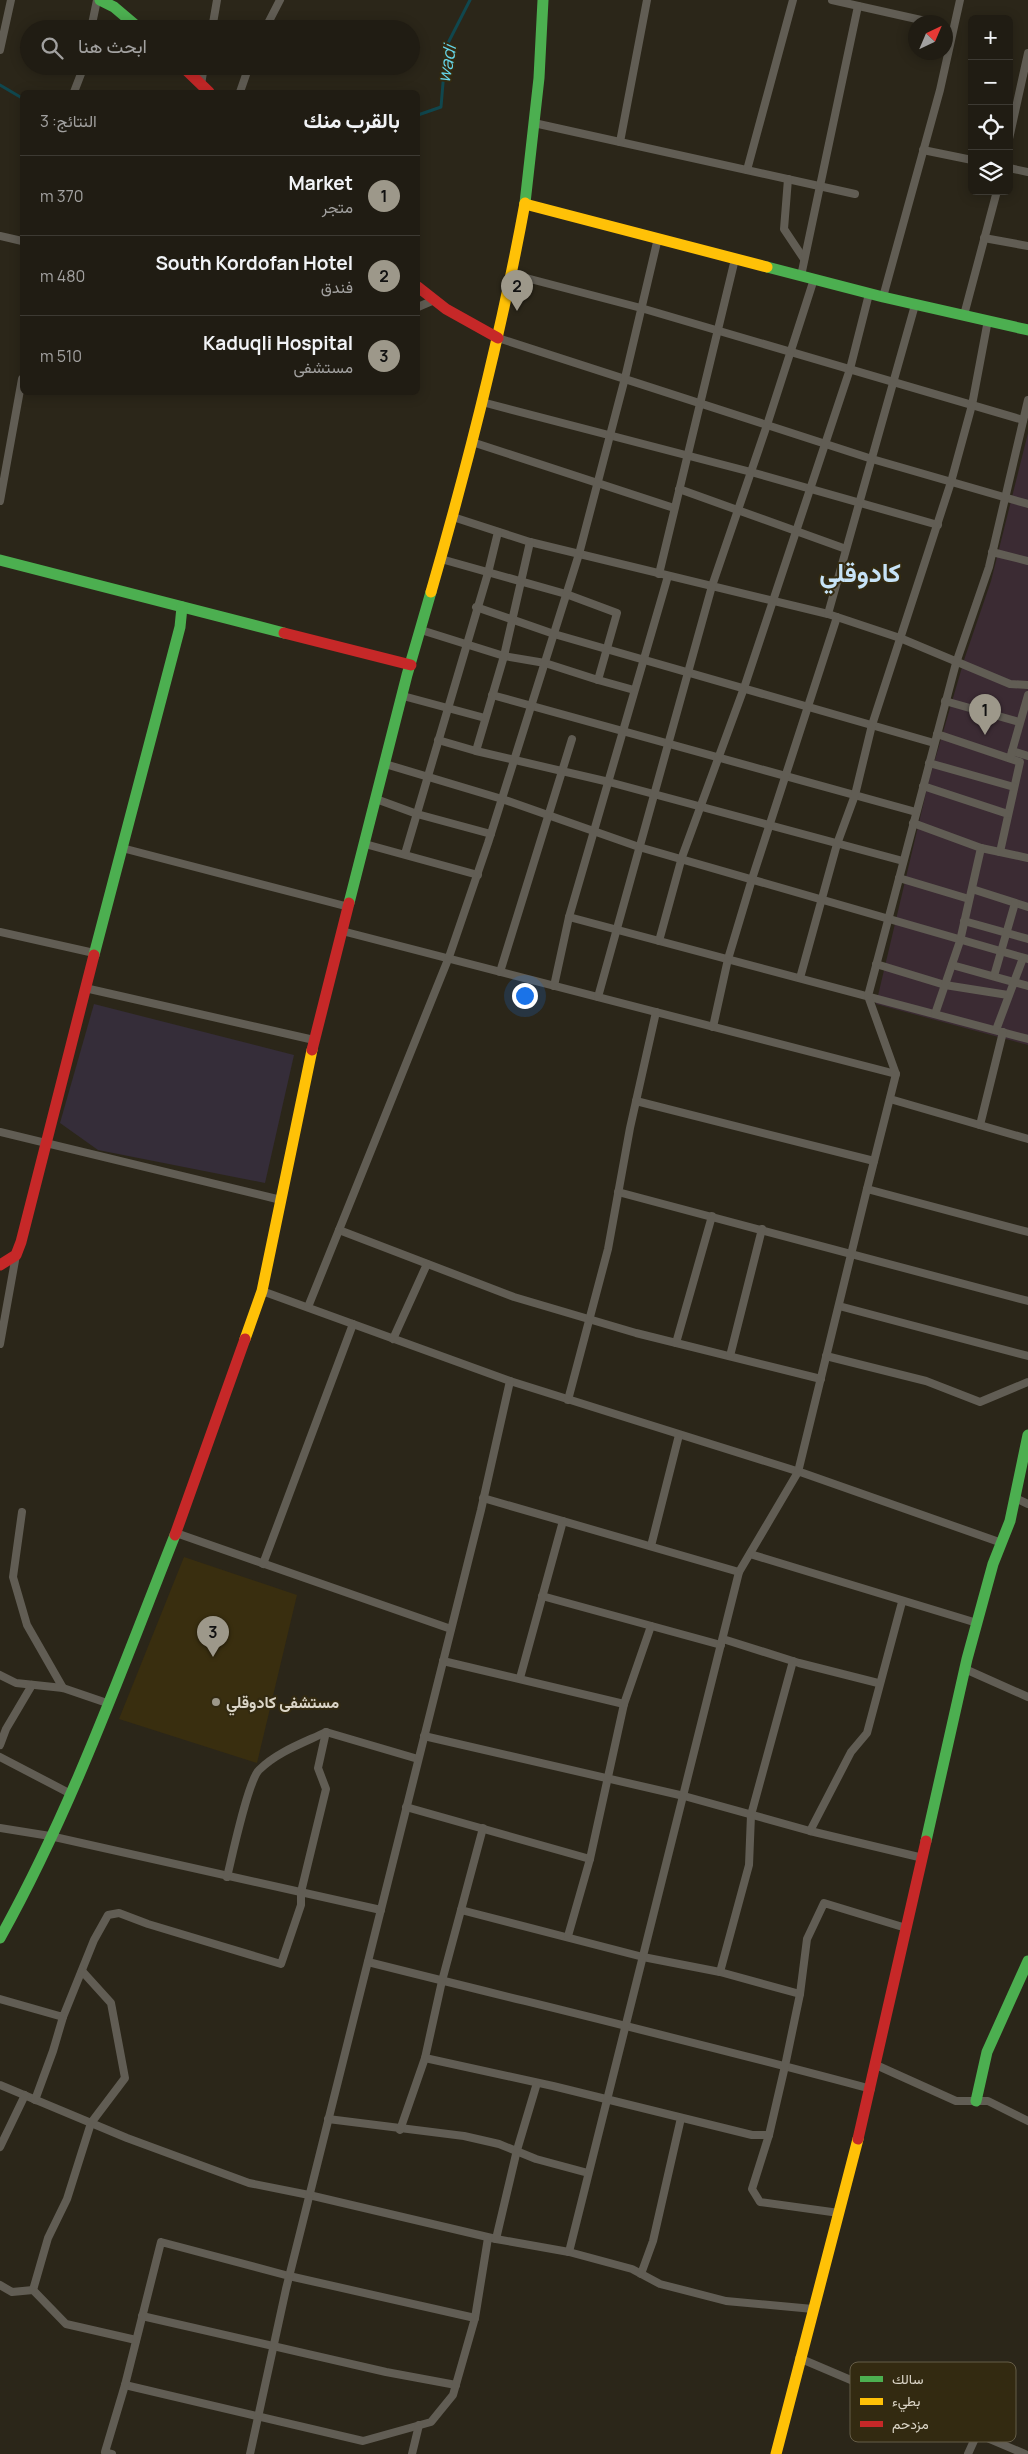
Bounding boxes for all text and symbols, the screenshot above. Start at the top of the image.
north arrow [908,15,953,60]
map controls [968,15,1013,195]
button: + [968,15,1013,60]
search box [20,20,420,75]
text: ابحث هنا [78,33,147,59]
icon: search [38,34,66,62]
water label: wadi [431,40,462,85]
button: − [968,60,1013,105]
button: locate [968,105,1013,150]
text: بالقرب منك [304,106,400,134]
text: النتائج: 3 [40,110,97,132]
button: layers [968,150,1013,195]
text: Market [289,170,353,196]
text: 370 m [40,185,83,207]
text: 1 [381,185,388,207]
text: متجر [322,196,353,218]
text: South Kordofan Hotel [155,250,353,276]
text: 480 m [40,265,85,287]
text: 2 [379,265,389,287]
pin: 2 [501,270,533,311]
text: فندق [321,276,353,298]
text: Kaduqli Hospital [203,330,353,356]
text: 510 m [40,345,82,367]
text: 3 [379,345,389,367]
text: مستشفى [293,356,353,378]
district label: كادوقلي [819,554,901,595]
pin: 1 [969,694,1001,735]
your location [512,983,538,1009]
pin: 3 [197,1616,229,1657]
place label: مستشفى كادوقلي [226,1691,340,1716]
marker: مستشفى كادوقلي [210,1696,222,1708]
legend [850,2362,1016,2442]
text: سالك [892,2369,923,2388]
text: بطيء [892,2391,920,2413]
text: مزدحم [892,2414,929,2433]

